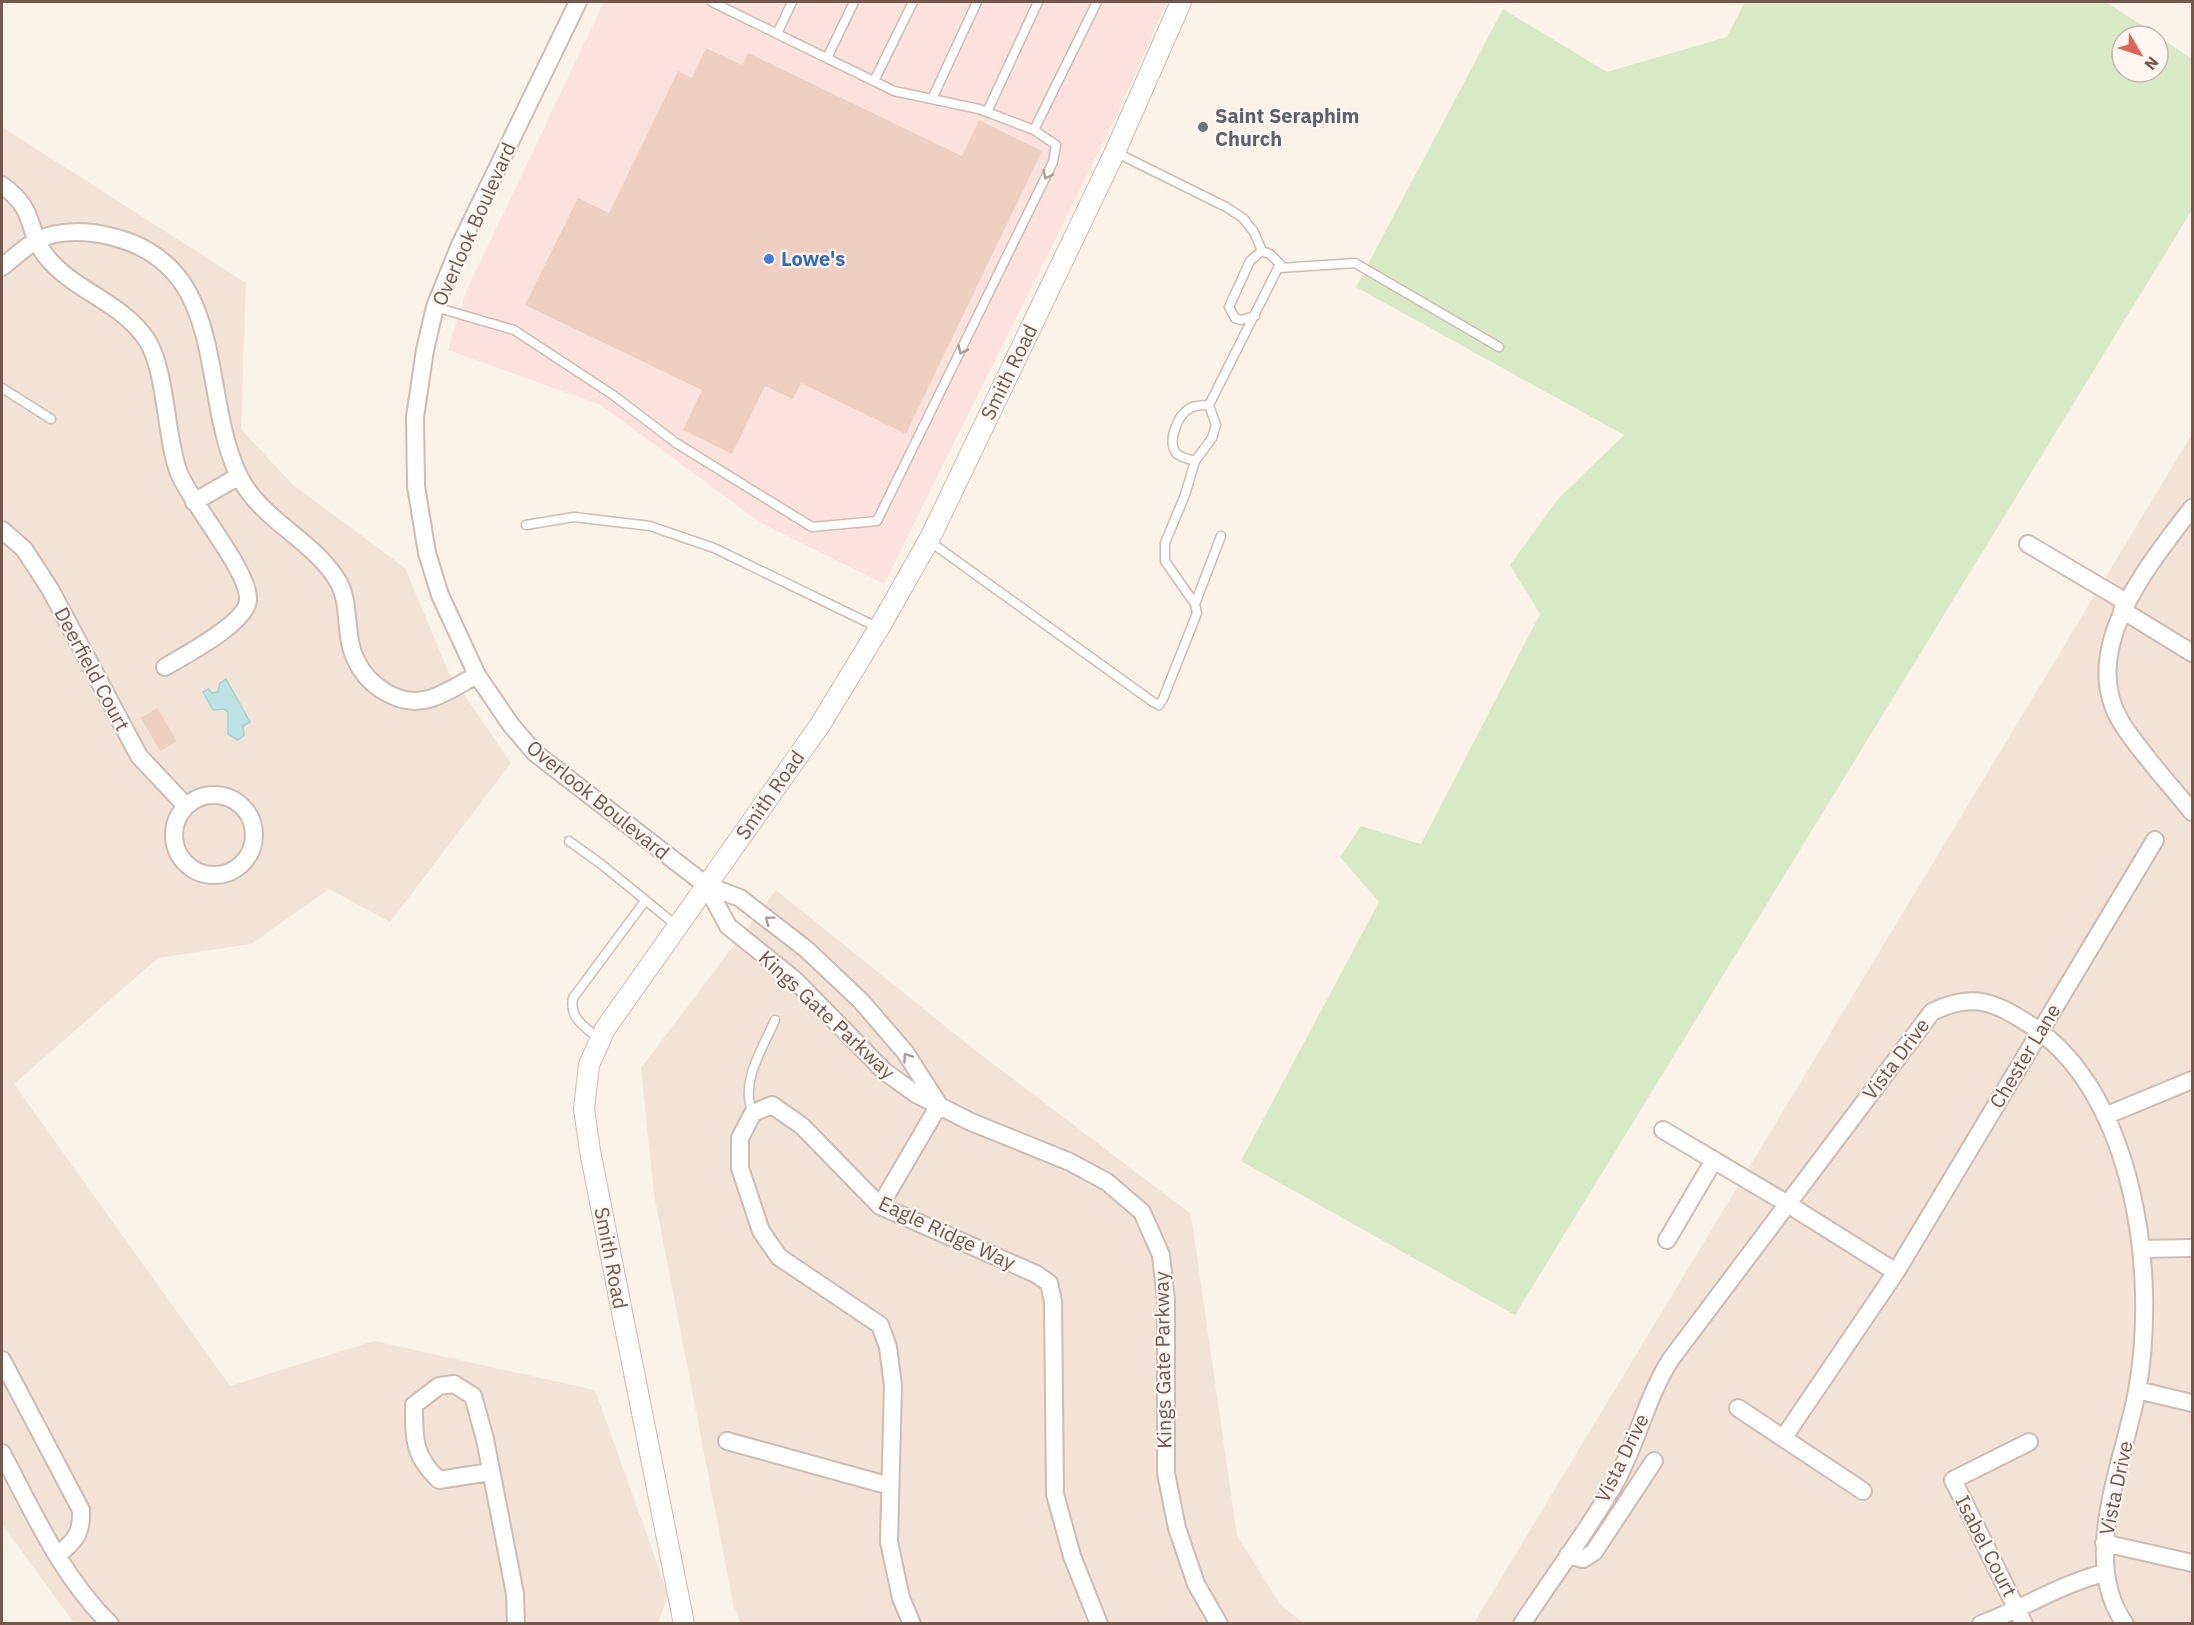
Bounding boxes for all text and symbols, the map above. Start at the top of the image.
north arrow [2110,24,2170,84]
text: N [2140,53,2163,74]
place label: Saint Seraphim Church [1215,102,1359,152]
marker: Saint Seraphim Church [1196,120,1210,134]
street label: Overlook Boulevard [425,138,522,310]
one-way arrow [1043,168,1055,179]
place label: Lowe's [781,245,845,272]
marker: Lowe's [762,252,776,266]
street label: Smith Road [974,319,1043,424]
one-way arrow [957,343,969,354]
street label: Deerfield Court [49,602,136,735]
street label: Overlook Boulevard [521,734,675,866]
street label: Smith Road [729,745,810,845]
one-way arrow [764,916,775,927]
street label: Kings Gate Parkway [753,944,901,1085]
street label: Chester Lane [1983,998,2066,1113]
street label: Vista Drive [1856,1012,1935,1105]
one-way arrow [903,1052,914,1063]
street label: Eagle Ridge Way [875,1189,1020,1276]
street label: Smith Road [588,1205,635,1311]
street label: Kings Gate Parkway [1147,1271,1178,1449]
street label: Vista Drive [1588,1409,1655,1507]
street label: Vista Drive [2092,1438,2139,1537]
street label: Isabel Court [1949,1490,2024,1601]

